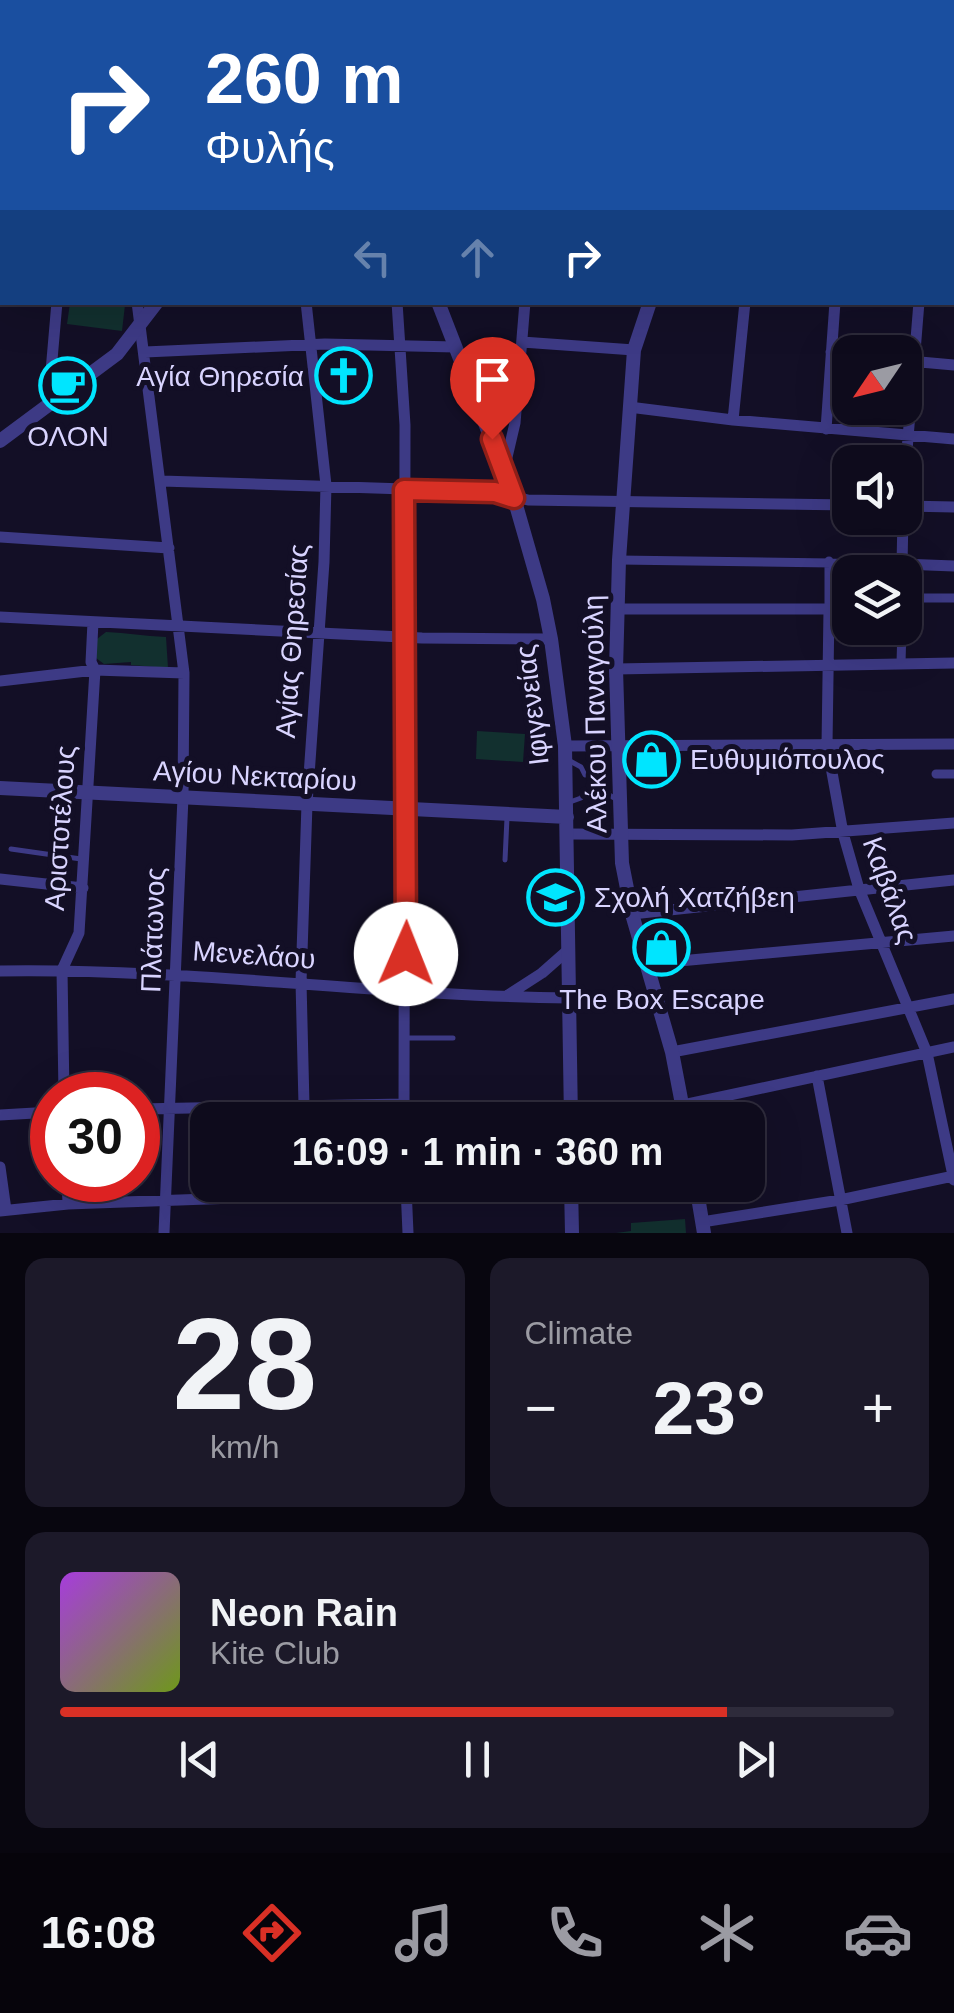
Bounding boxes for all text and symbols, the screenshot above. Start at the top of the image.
icon: right [40,40,170,170]
text: 260 m [205,40,403,118]
text: Φυλής [205,122,335,173]
icon: left [345,230,400,285]
icon: ahead [450,230,505,285]
icon: right [555,230,610,285]
north arrow [832,335,922,425]
map controls [832,335,922,645]
pin [450,337,535,440]
church icon: Αγία Θηρεσία [313,346,373,406]
icon: arrive [465,352,520,407]
cafe icon: ΟΛΟΝ [38,355,98,415]
place label: Αγία Θηρεσία [136,361,304,392]
place label: ΟΛΟΝ [27,421,109,452]
button: sound [832,445,922,535]
street label: Αγίας Θηρεσίας [270,543,314,739]
button: layers [832,555,922,645]
street label: Αλέκου Παναγούλη [577,594,613,834]
street label: Ιφιγενείας [509,643,555,767]
shop icon: Ευθυμιόπουλος [621,729,681,789]
street label: Αριστοτέλους [39,744,81,912]
place label: Ευθυμιόπουλος [690,744,885,775]
street label: Αγίου Νεκταρίου [153,755,357,797]
street label: Καβάλας [857,833,923,947]
street label: Πλάτωνος [135,867,171,993]
school or university icon: Σχολή Χατζήβεη [525,867,585,927]
place label: Σχολή Χατζήβεη [594,882,795,913]
position arrow [354,902,458,1006]
shop icon: The Box Escape [632,918,692,978]
street label: Μενελάου [192,935,316,975]
place label: The Box Escape [559,984,765,1015]
speed limit sign: 30 [30,1072,160,1202]
text: 16:09 · 1 min · 360 m [292,1131,663,1173]
text: 28 [172,1291,317,1437]
text: Climate [525,1315,633,1351]
text: 23° [653,1366,766,1450]
text: − [525,1377,557,1439]
text: + [862,1377,894,1439]
text: km/h [210,1429,279,1465]
text: Neon Rain [210,1592,398,1634]
text: Kite Club [210,1635,340,1671]
icon: previous [172,1732,227,1787]
icon: pause [450,1732,505,1787]
icon: next [728,1732,783,1787]
icon: directions [237,1898,307,1968]
icon: music [389,1898,459,1968]
icon: phone [540,1898,610,1968]
icon: climate [692,1898,762,1968]
icon: car [843,1898,913,1968]
text: 16:08 [41,1907,156,1958]

